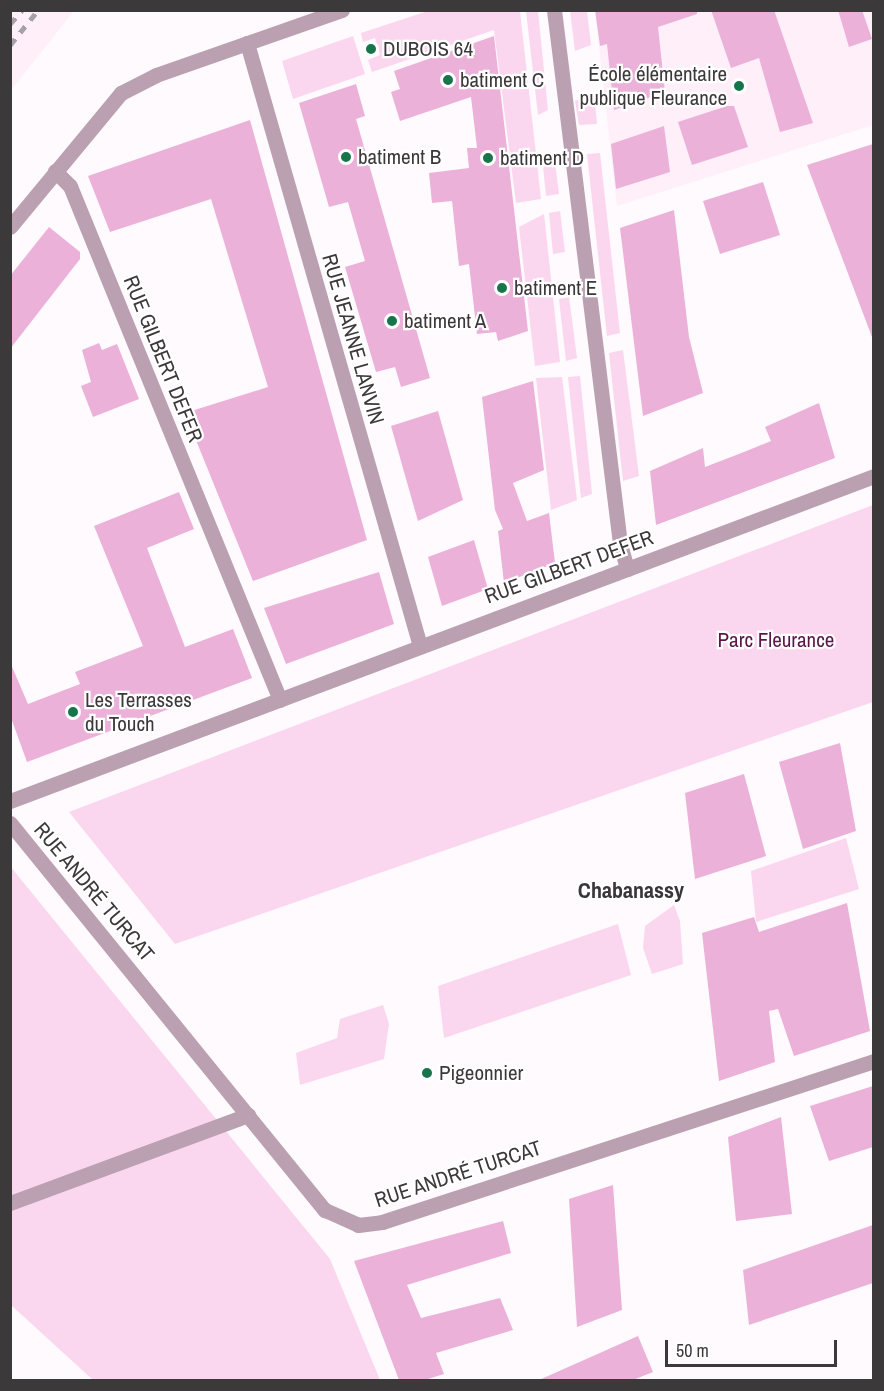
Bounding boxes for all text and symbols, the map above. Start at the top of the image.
place label: DUBOIS 64 [383,36,473,62]
marker: DUBOIS 64 [364,42,378,56]
place label: École élémentaire publique Fleurance [580,61,727,111]
place label: batiment C [460,67,544,93]
marker: batiment C [441,73,455,87]
marker: École élémentaire publique Fleurance [732,79,746,93]
place label: batiment B [358,144,441,170]
place label: batiment D [500,145,584,171]
marker: batiment B [339,150,353,164]
marker: batiment D [481,151,495,165]
street label: RUE JEANNE LANVIN [317,251,389,427]
street label: RUE GILBERT DEFER [118,272,208,446]
place label: batiment E [514,275,597,301]
marker: batiment E [495,281,509,295]
place label: batiment A [404,308,487,334]
marker: batiment A [385,314,399,328]
street label: RUE GILBERT DEFER [481,525,657,609]
park label: Parc Fleurance [718,627,834,653]
place label: Les Terrasses du Touch [85,687,192,737]
marker: Les Terrasses du Touch [66,705,80,719]
street label: RUE ANDRÉ TURCAT [28,817,160,967]
district label: Chabanassy [578,878,684,904]
place label: Pigeonnier [439,1060,523,1086]
marker: Pigeonnier [420,1066,434,1080]
street label: RUE ANDRÉ TURCAT [371,1135,545,1213]
scale bar [668,1328,840,1366]
text: 50 m [676,1338,709,1363]

